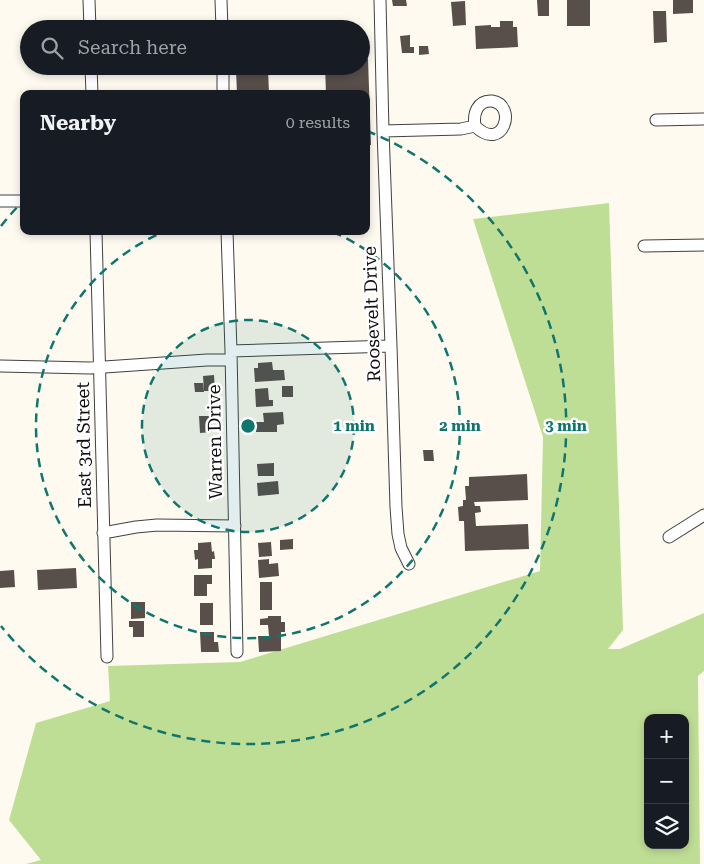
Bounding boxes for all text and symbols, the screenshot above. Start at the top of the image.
search box [20,20,370,75]
icon: search [38,34,66,62]
text: Search here [78,36,187,59]
text: Nearby [40,111,116,135]
text: 0 results [286,113,350,132]
street label: Roosevelt Drive [359,246,384,382]
street label: East 3rd Street [72,381,95,508]
street label: Warren Drive [203,384,226,500]
centre of rings [239,417,257,435]
text: 1 min [333,417,375,435]
text: 2 min [439,417,481,435]
text: 3 min [545,417,587,435]
map controls [644,714,689,849]
button: + [644,714,689,759]
button: − [644,759,689,804]
button: layers [644,804,689,849]

